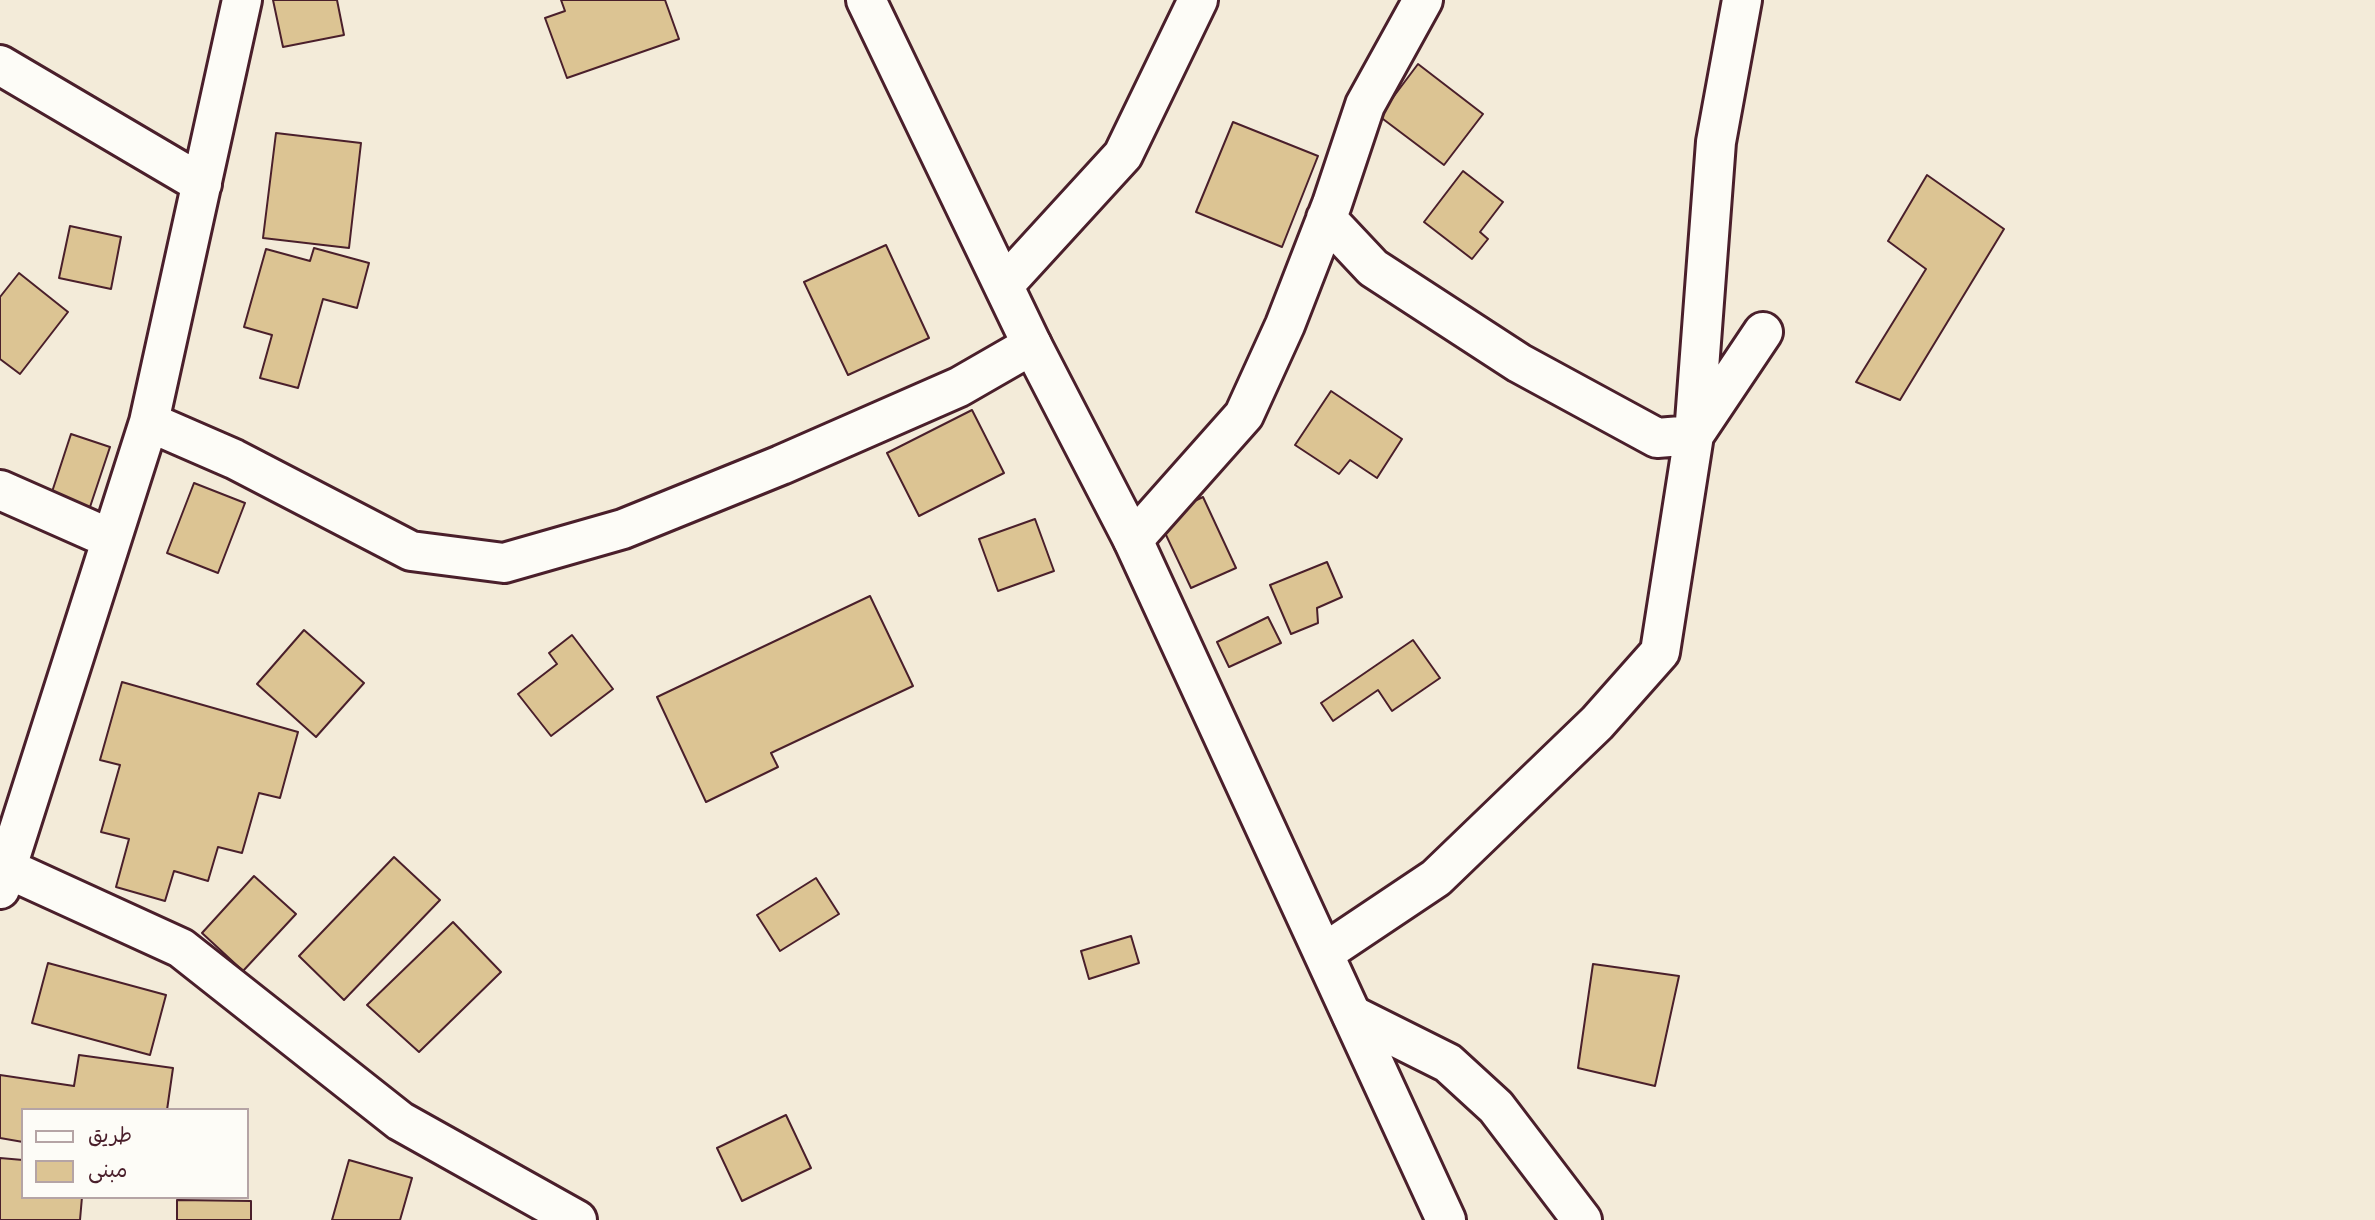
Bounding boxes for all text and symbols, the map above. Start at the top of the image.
legend [21,1108,248,1199]
text: طريق [88,1120,132,1149]
text: مبنى [88,1155,127,1184]

